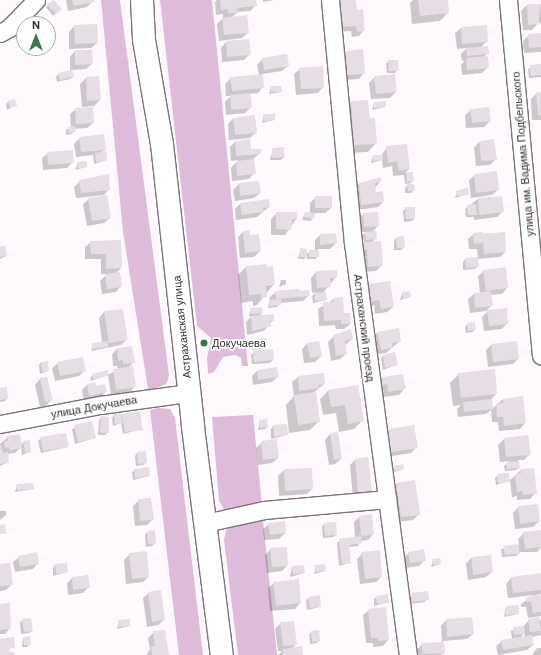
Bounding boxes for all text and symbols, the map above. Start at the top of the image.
north arrow [16,16,56,56]
text: N [32,18,40,32]
street label: улица им. Вадима Подбельского [509,71,537,237]
street label: Астраханский проезд [351,273,377,383]
street label: Астраханская улица [170,275,194,379]
place label: Докучаева [212,336,266,350]
marker: Докучаева [199,338,209,348]
street label: улица Докучаева [50,393,138,421]

